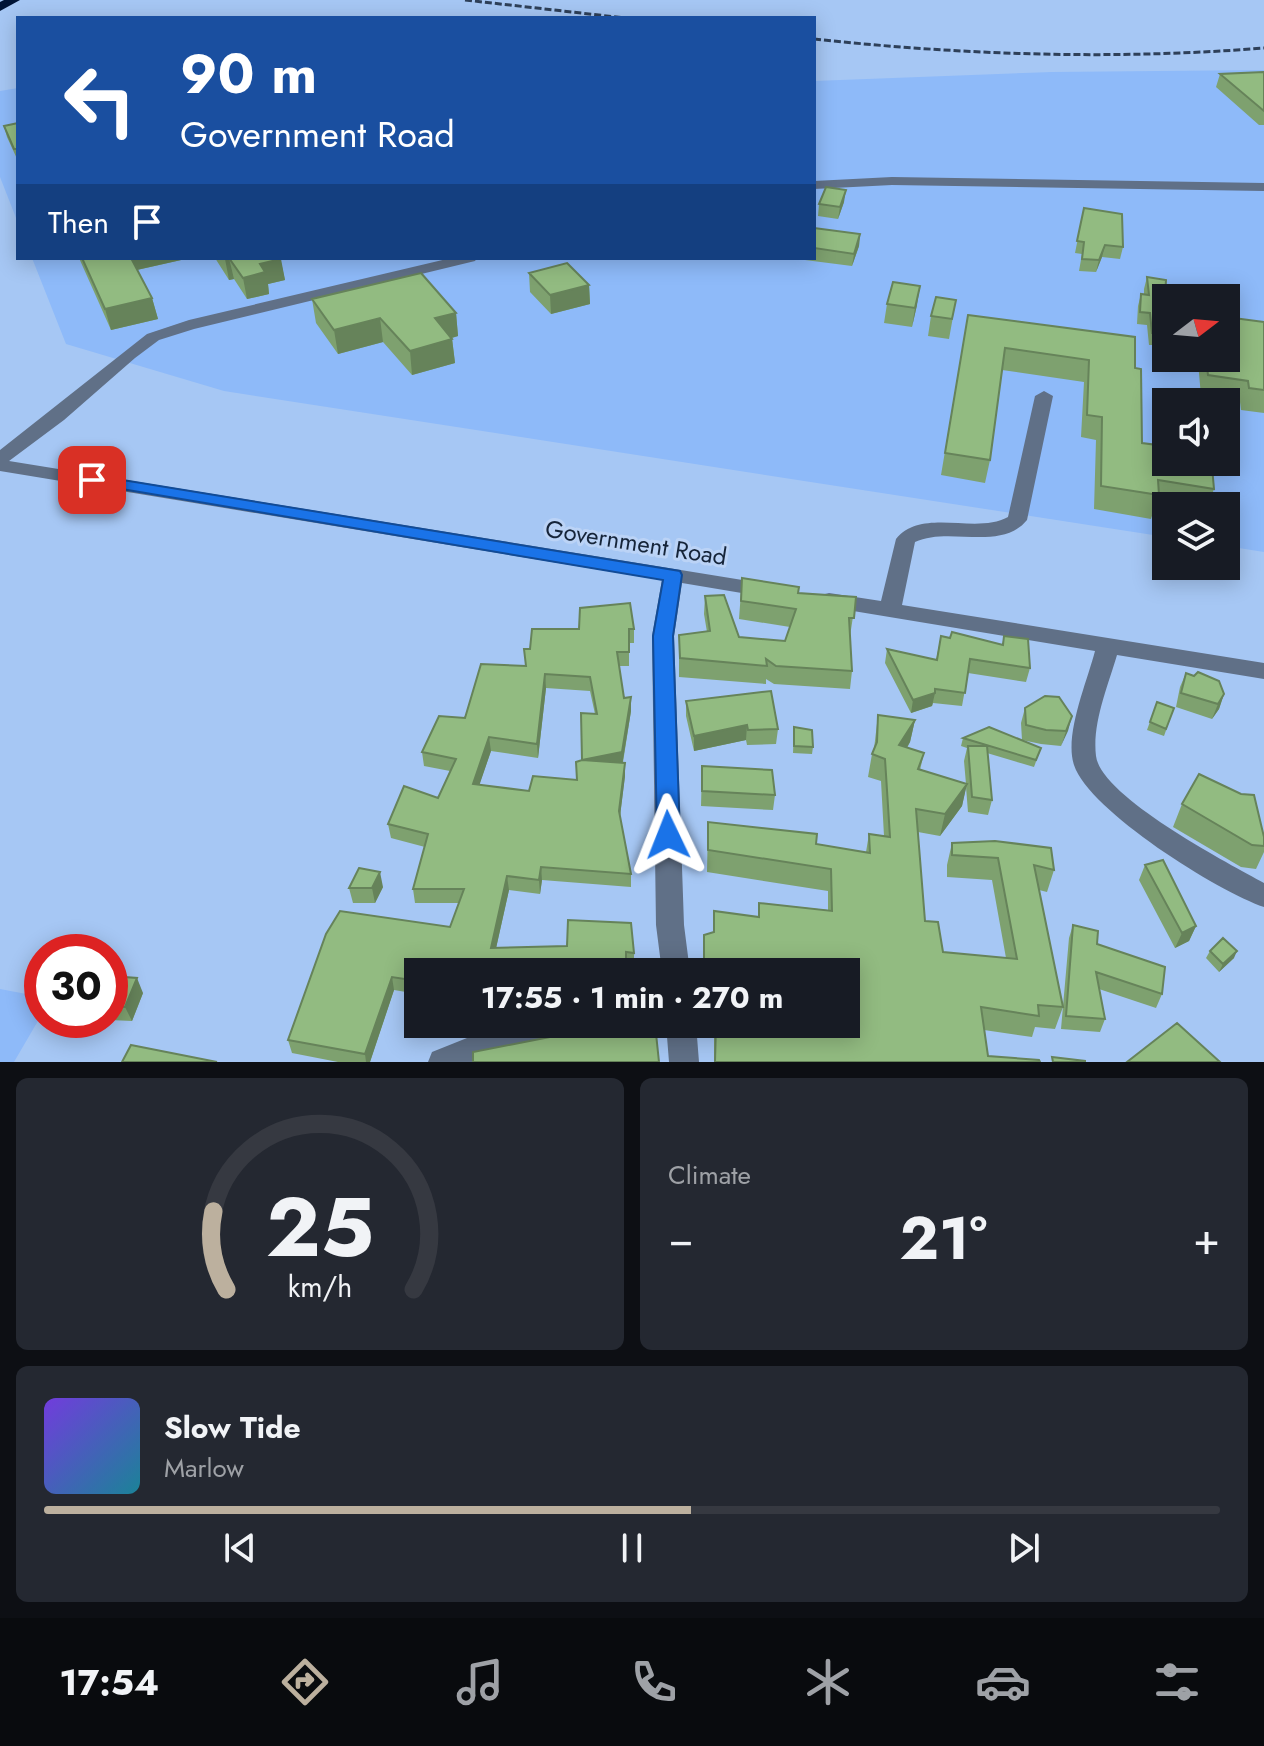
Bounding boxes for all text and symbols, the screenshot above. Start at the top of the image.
text: 90 m [180,33,317,114]
icon: left [48,48,152,152]
text: Government Road [180,108,455,160]
icon: arrive [125,200,169,244]
text: Then [48,201,109,244]
north arrow [1152,284,1240,372]
map controls [1152,284,1240,580]
button: sound [1152,388,1240,476]
pin [58,446,126,514]
icon: arrive [70,458,114,502]
button: layers [1152,492,1240,580]
street label: Government Road [543,511,729,574]
position arrow [626,793,710,877]
speed limit sign: 30 [24,934,128,1038]
text: 17:55 · 1 min · 270 m [481,976,783,1019]
text: Climate [668,1156,751,1194]
text: 25 [266,1167,374,1287]
text: 21° [900,1195,987,1282]
text: − [668,1207,694,1271]
text: + [1193,1207,1220,1271]
text: km/h [288,1266,352,1308]
text: Slow Tide [164,1406,301,1449]
text: Marlow [164,1449,244,1487]
icon: previous [218,1526,262,1570]
icon: pause [610,1526,654,1570]
icon: next [1002,1526,1046,1570]
icon: directions [277,1654,333,1710]
icon: music [452,1654,508,1710]
icon: phone [626,1654,682,1710]
icon: climate [800,1654,856,1710]
icon: car [975,1654,1031,1710]
icon: filters [1149,1654,1205,1710]
text: 17:54 [59,1656,159,1708]

